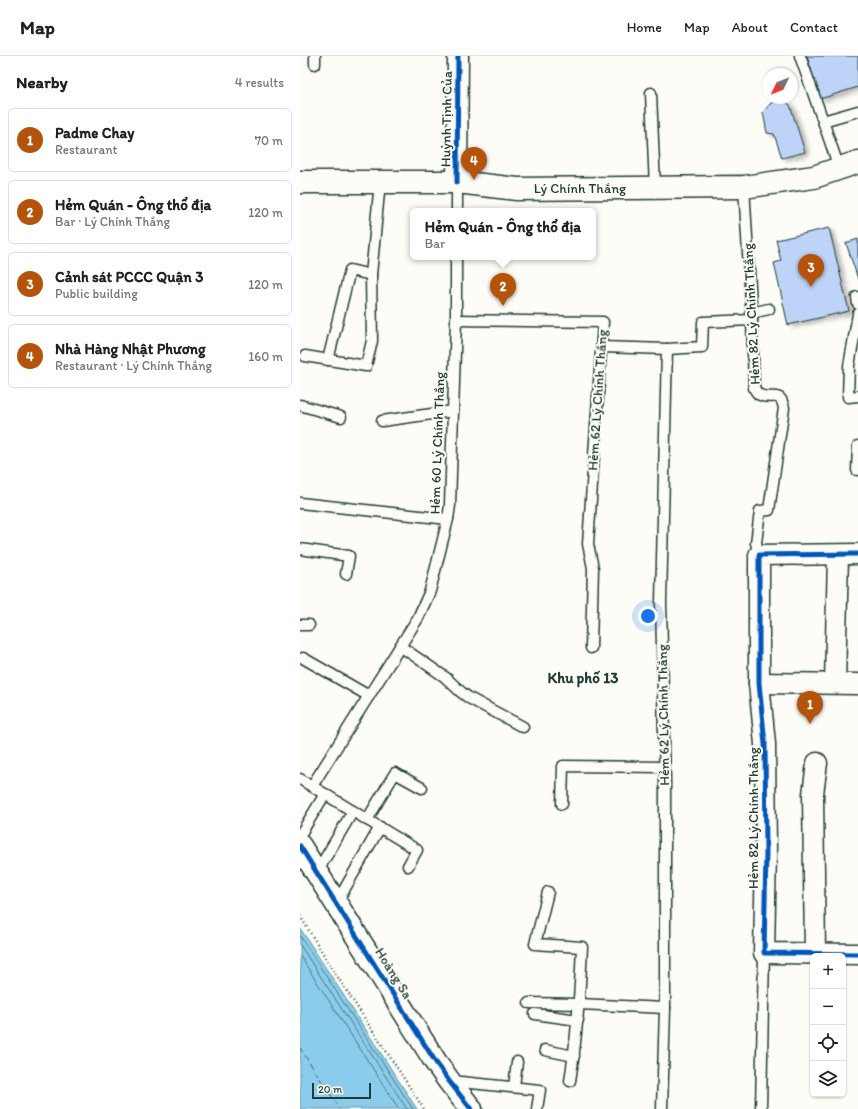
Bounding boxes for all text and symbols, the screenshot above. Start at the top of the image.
text: Map [20,16,55,39]
text: Home [627,19,662,36]
text: Map [684,19,710,36]
text: About [732,19,768,36]
text: Contact [790,19,838,36]
north arrow [762,68,798,104]
street label: Huỳnh Tịnh Của [437,70,456,167]
text: Nearby [16,72,68,92]
text: 4 results [235,75,284,90]
text: Padme Chay [55,124,134,142]
text: 1 [27,133,33,148]
text: 70 m [255,133,283,148]
text: Restaurant [55,142,117,157]
pin: 4 [461,147,487,180]
street label: Lý Chính Thắng [534,180,627,197]
text: Hẻm Quán - Ông thổ địa [55,196,211,214]
text: 2 [27,205,33,220]
text: 120 m [248,205,283,220]
popup [410,208,596,260]
text: Bar · Lý Chính Thắng [55,214,170,229]
text: Hẻm Quán - Ông thổ địa [425,218,581,236]
text: Bar [425,236,445,251]
street label: Hẻm 82 Lý Chính Thắng [739,242,764,385]
pin: 3 [798,254,824,287]
text: Cảnh sát PCCC Quận 3 [55,268,203,286]
pin: 2 [490,273,516,306]
text: 3 [26,277,34,292]
text: 120 m [248,277,283,292]
text: Public building [55,286,138,301]
street label: Hẻm 62 Lý Chính Thắng [584,328,611,471]
text: Nhà Hàng Nhật Phương [55,340,206,358]
text: 4 [26,349,34,364]
text: 160 m [248,349,283,364]
text: Restaurant · Lý Chính Thắng [55,358,212,373]
street label: Hẻm 60 Lý Chính Thắng [427,370,449,515]
your location [638,606,658,626]
street label: Hẻm 62 Lý Chính Thắng [654,643,673,786]
district label: Khu phố 13 [548,669,618,688]
pin: 1 [797,691,823,724]
street label: Hẻm 82 Lý Chính Thắng [745,746,762,889]
street label: Hoàng Sa [371,945,416,1002]
map controls [810,953,846,1097]
button: + [810,953,846,989]
button: − [810,989,846,1025]
button: locate [810,1025,846,1061]
button: layers [810,1061,846,1097]
scale bar [312,1081,371,1100]
text: 20 m [318,1083,342,1096]

